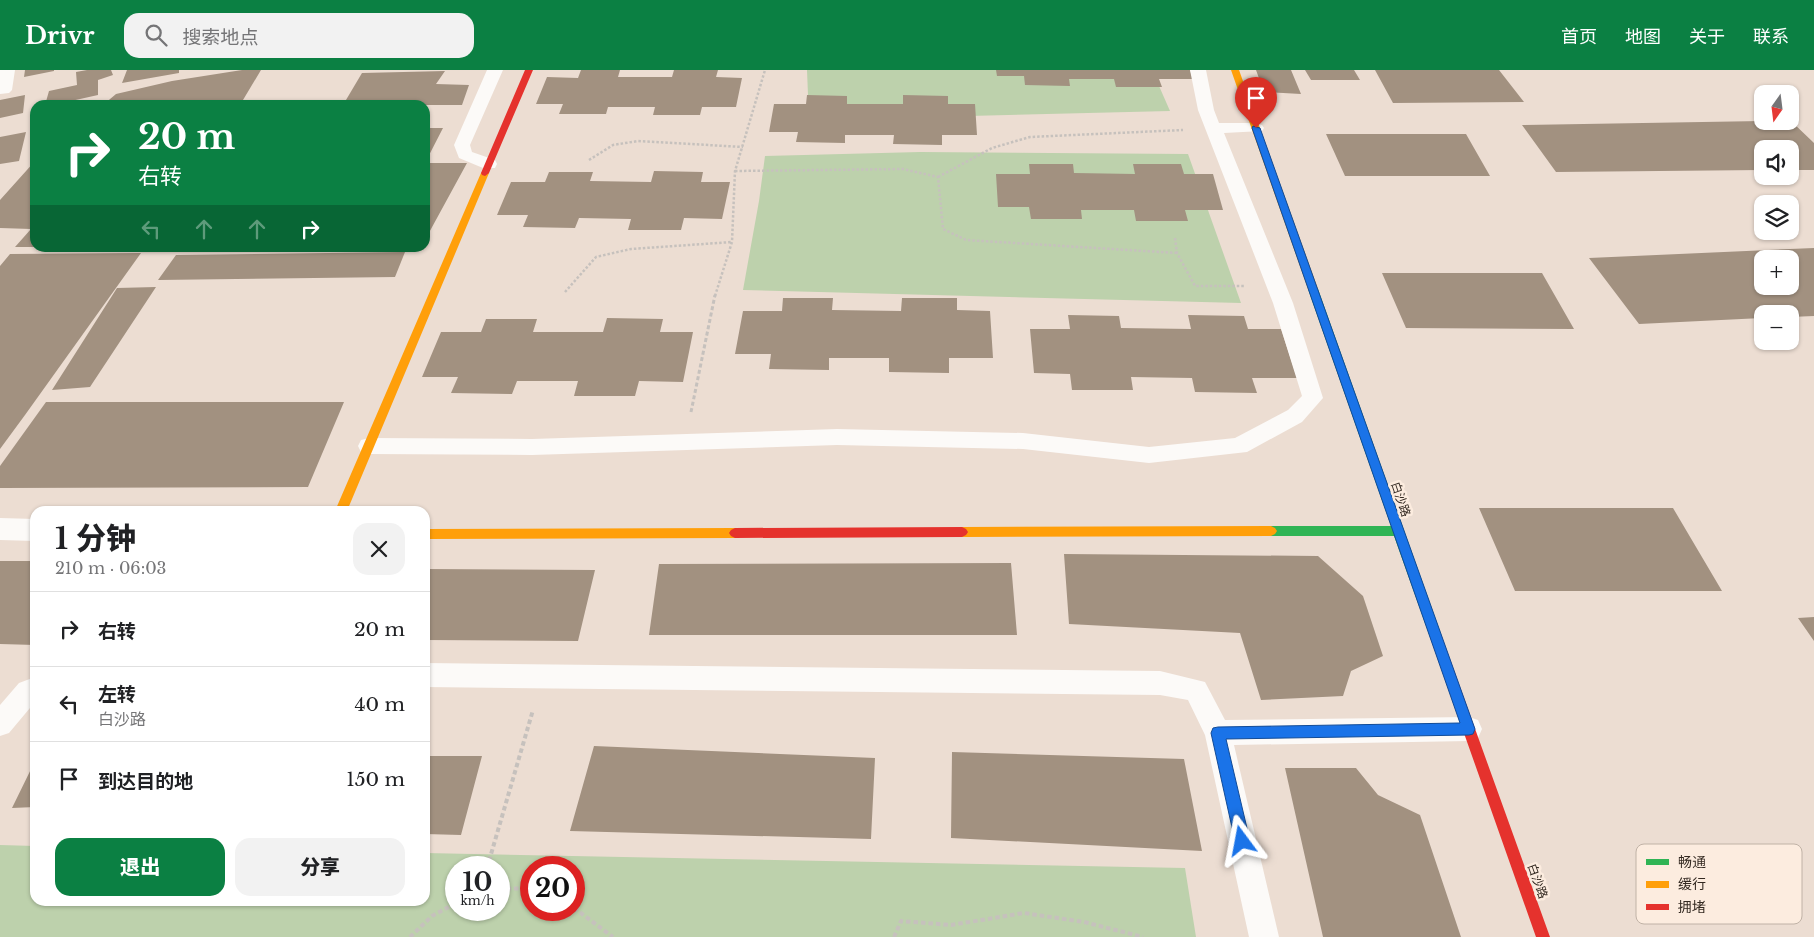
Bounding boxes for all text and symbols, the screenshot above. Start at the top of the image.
search box [124,13,474,58]
text: Drivr [25,21,94,50]
icon: search [142,21,170,49]
text: 搜索地点 [182,26,258,49]
text: 首页 [1561,26,1597,48]
text: 地图 [1625,26,1661,48]
text: 关于 [1689,26,1725,48]
text: 联系 [1753,26,1789,48]
pin [1235,77,1277,128]
icon: arrive [1242,84,1270,112]
north arrow [1754,85,1799,130]
map controls [1754,85,1799,350]
text: 20 m [138,115,235,158]
icon: right [55,120,120,185]
button: sound [1754,140,1799,185]
text: 右转 [138,163,182,190]
button: layers [1754,195,1799,240]
icon: left [137,215,165,243]
icon: ahead [190,215,218,243]
icon: ahead [243,215,271,243]
icon: right [296,215,324,243]
button: + [1754,250,1799,295]
button: − [1754,305,1799,350]
street label: 白沙路 [1388,480,1414,518]
text: 1 分钟 [55,520,136,557]
button: close [353,523,405,575]
text: 210 m · 06:03 [55,558,166,578]
icon: right [55,615,83,643]
text: 20 m [354,618,405,641]
text: 右转 [98,620,136,643]
text: 左转 [98,683,136,706]
icon: left [55,690,83,718]
text: 40 m [354,693,405,716]
text: 白沙路 [98,709,146,729]
icon: arrive [55,765,83,793]
text: 150 m [346,768,405,791]
text: 到达目的地 [98,770,193,793]
position arrow [1215,814,1267,866]
button: 退出 [55,838,225,896]
button: 分享 [235,838,405,896]
legend [1636,844,1802,924]
text: 畅通 [1678,853,1706,871]
speed limit sign: 20 [520,856,585,921]
street label: 白沙路 [1525,862,1551,900]
text: 10 [463,867,492,898]
text: 缓行 [1678,875,1706,893]
text: km/h [460,893,495,908]
text: 拥堵 [1678,898,1706,916]

